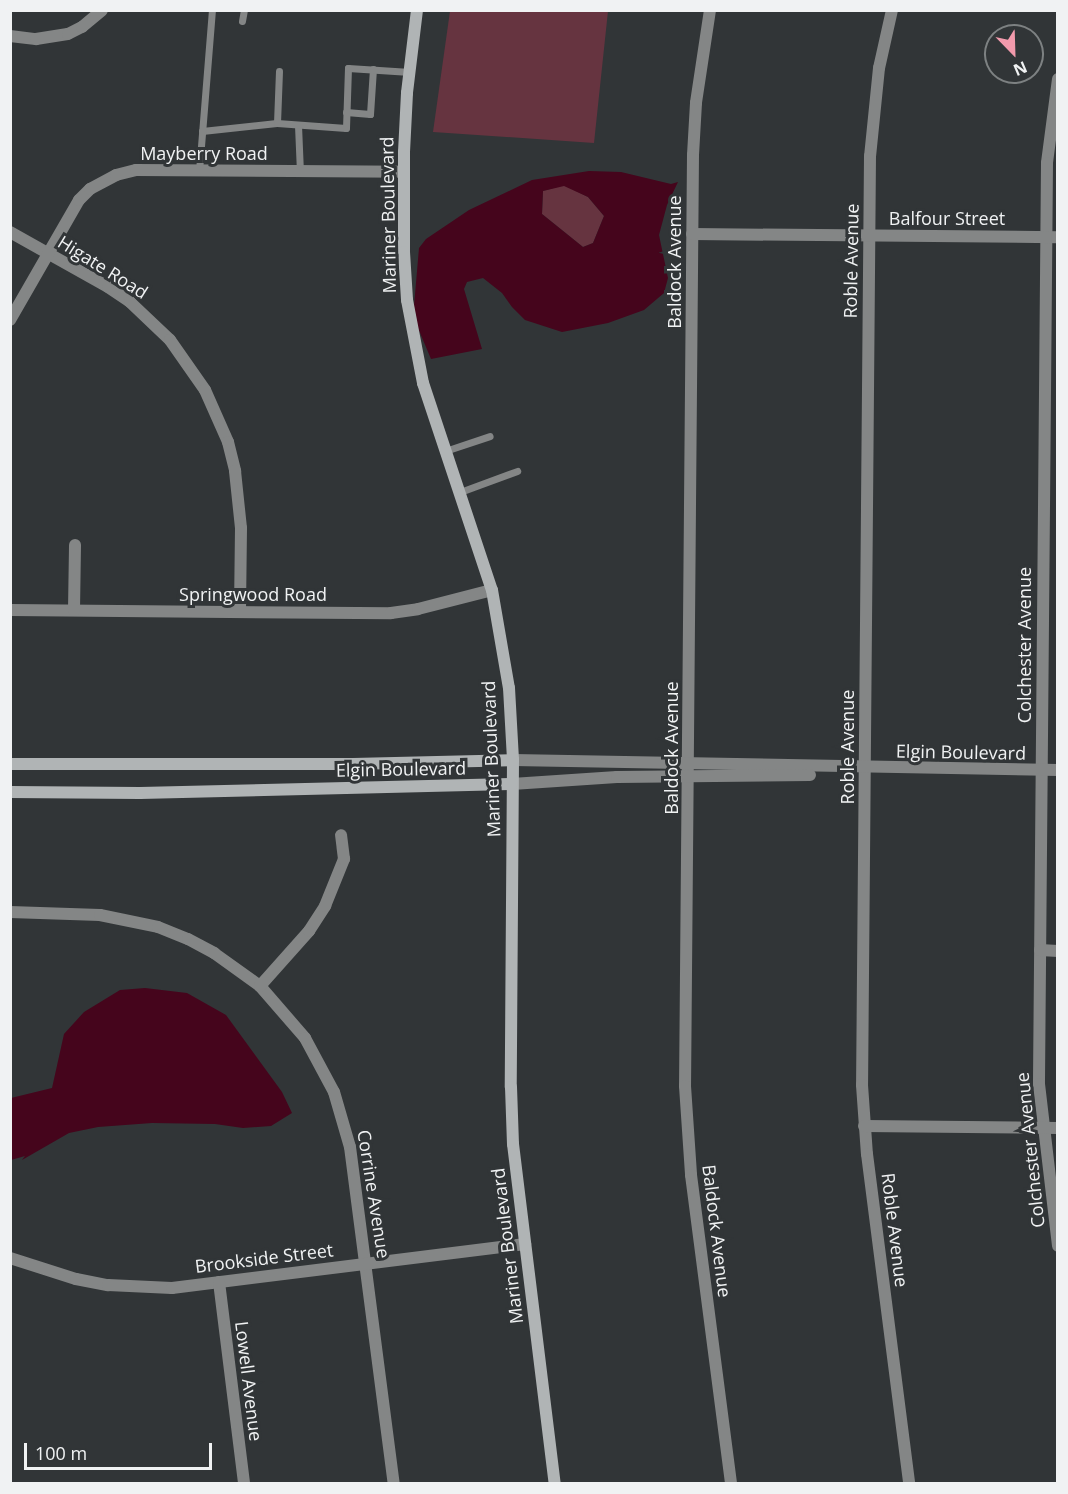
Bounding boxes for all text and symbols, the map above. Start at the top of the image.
north arrow [984,24,1044,84]
text: N [1010,56,1031,81]
street label: Mariner Boulevard [376,136,400,294]
street label: Mayberry Road [140,142,268,164]
street label: Baldock Avenue [663,195,685,329]
street label: Roble Avenue [839,203,863,319]
street label: Balfour Street [889,207,1005,229]
street label: Higate Road [54,231,152,303]
street label: Colchester Avenue [1013,567,1035,723]
street label: Springwood Road [179,583,327,605]
street label: Mariner Boulevard [477,680,505,838]
street label: Baldock Avenue [660,681,682,815]
street label: Roble Avenue [836,690,858,804]
street label: Elgin Boulevard [896,740,1026,764]
street label: Elgin Boulevard [336,757,466,781]
street label: Colchester Avenue [1011,1071,1049,1229]
street label: Corrine Avenue [353,1128,395,1260]
street label: Baldock Avenue [698,1163,736,1299]
street label: Mariner Boulevard [487,1167,527,1325]
street label: Roble Avenue [877,1172,913,1288]
street label: Brookside Street [194,1239,334,1277]
street label: Lowell Avenue [231,1320,267,1442]
scale bar [27,1431,214,1469]
text: 100 m [35,1441,87,1465]

